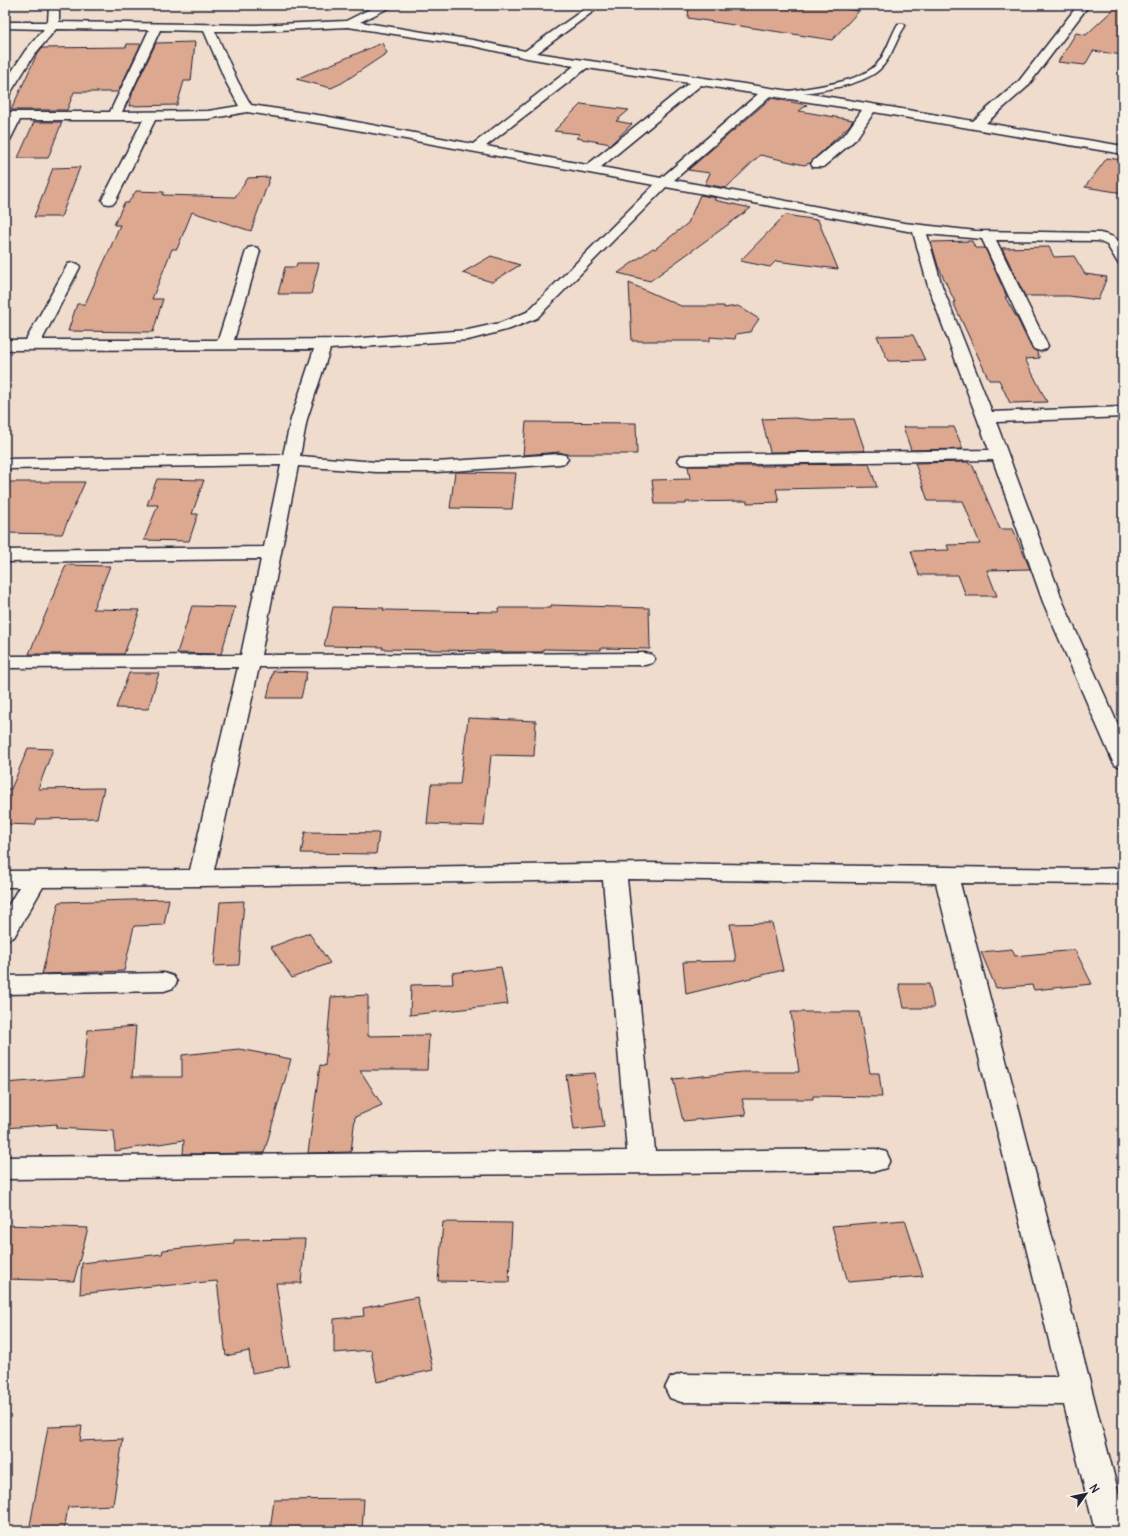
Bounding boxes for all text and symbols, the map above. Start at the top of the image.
north arrow [1066,1474,1106,1514]
text: N [1086,1482,1102,1496]

